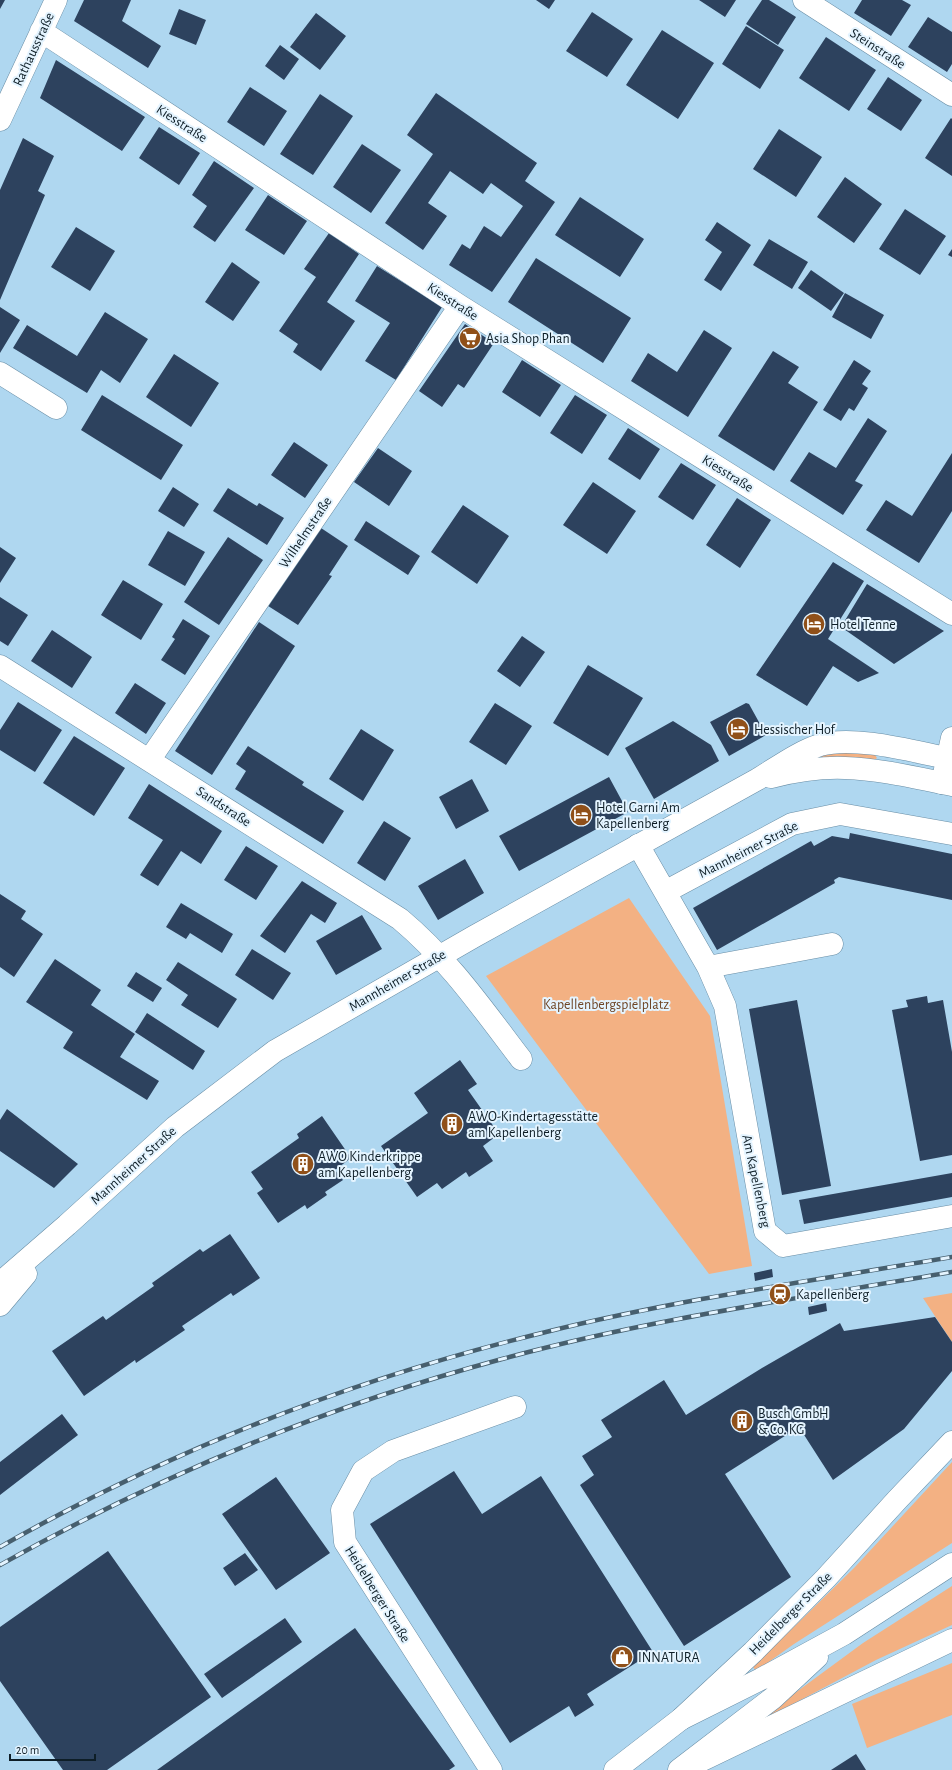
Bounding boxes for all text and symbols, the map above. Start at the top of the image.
street label: Rathausstraße [11,11,57,88]
street label: Steinstraße [847,26,908,72]
street label: Kiesstraße [154,102,209,145]
street label: Kiesstraße [425,280,480,323]
supermarket icon: Asia Shop Phan [457,325,483,351]
place label: Asia Shop Phan [486,332,570,346]
street label: Kiesstraße [699,453,756,495]
street label: Wilhelmstraße [277,494,335,571]
hotel icon: Hotel Tenne [801,611,827,637]
place label: Hotel Tenne [830,618,896,632]
hotel icon: Hessischer Hof [725,716,751,742]
place label: Hessischer Hof [754,723,836,737]
street label: Sandstraße [194,784,253,830]
place label: Hotel Garni Am Kapellenberg [596,801,680,831]
hotel icon: Hotel Garni Am Kapellenberg [568,802,594,828]
street label: Mannheimer Straße [697,819,800,881]
street label: Mannheimer Straße [347,947,448,1014]
park label: Kapellenbergspielplatz [543,998,669,1012]
place label: AWO-Kindertagesstätte am Kapellenberg [468,1110,598,1140]
building icon: AWO-Kindertagesstätte am Kapellenberg [439,1111,465,1137]
street label: Mannheimer Straße [88,1124,179,1208]
street label: Am Kapellenberg [739,1133,773,1229]
place label: AWO Kinderkrippe am Kapellenberg [318,1150,421,1180]
building icon: AWO Kinderkrippe am Kapellenberg [290,1151,316,1177]
station icon: Kapellenberg [767,1281,793,1307]
place label: Kapellenberg [796,1288,869,1302]
place label: Busch GmbH & Co. KG [758,1407,829,1437]
building icon: Busch GmbH & Co. KG [729,1408,755,1434]
street label: Heidelberger Straße [342,1544,412,1645]
street label: Heidelberger Straße [747,1570,835,1658]
shop icon: INNATURA [609,1644,635,1670]
place label: INNATURA [638,1651,700,1665]
scale bar [10,1736,95,1762]
text: 20 m [16,1744,39,1756]

